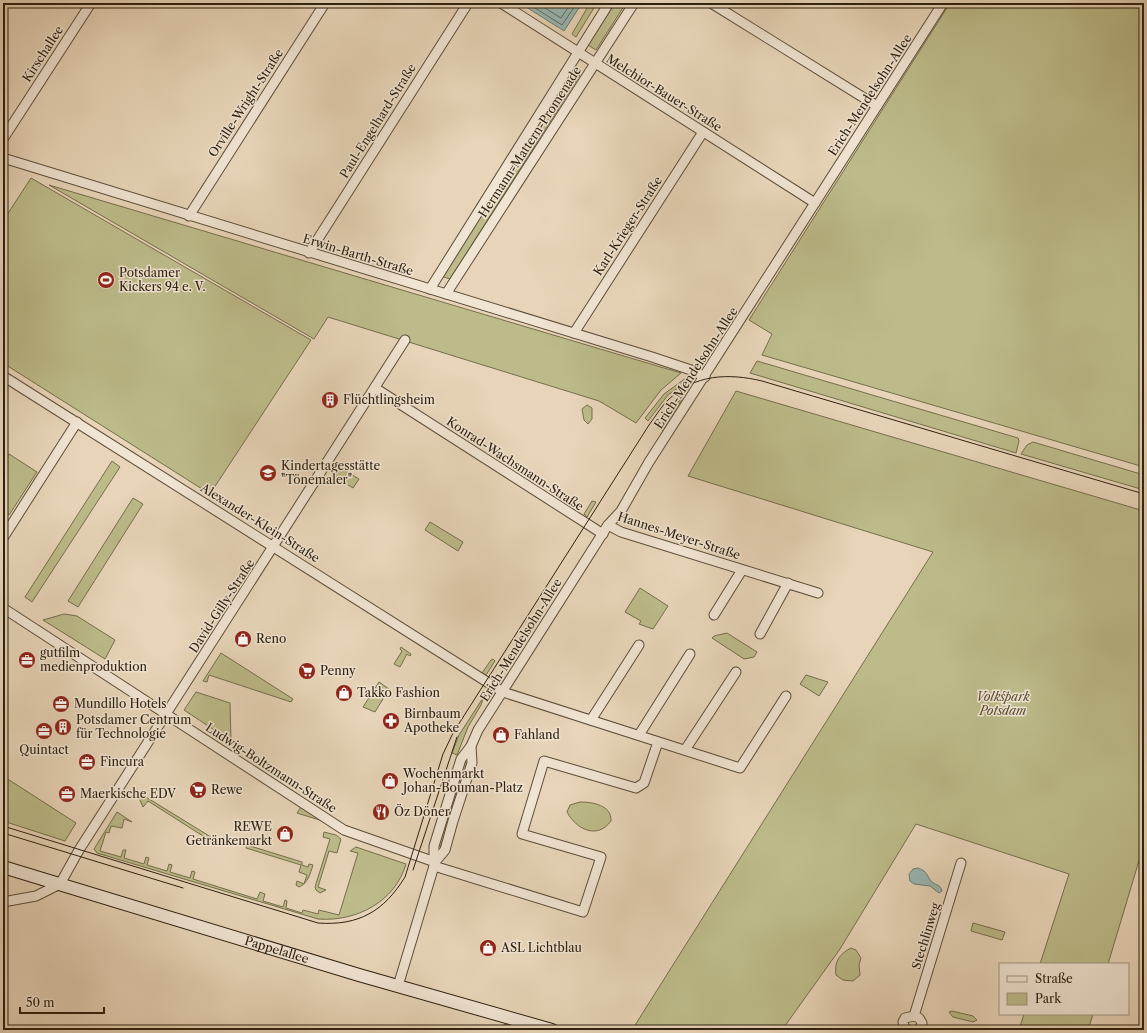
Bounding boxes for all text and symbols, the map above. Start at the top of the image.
street label: Kirschallee [19,23,66,85]
street label: Erich-Mendelsohn-Allee [825,31,915,158]
street label: Orville-Wright-Straße [205,45,286,160]
street label: Melchior-Bauer-Straße [604,51,725,134]
street label: Paul-Engelhard-Straße [336,61,419,181]
street label: Hermann-Mattern-Promenade [475,63,584,220]
street label: Karl-Krieger-Straße [590,173,665,278]
street label: Erwin-Barth-Straße [301,231,415,279]
place label: Potsdamer Kickers 94 e. V. [119,265,206,294]
sports icon: Potsdamer Kickers 94 e. V. [96,270,116,290]
street label: Erich-Mendelsohn-Allee [651,304,741,431]
building icon: Flüchtlingsheim [320,390,340,410]
place label: Flüchtlingsheim [343,392,435,407]
street label: Konrad-Wachsmann-Straße [444,414,587,514]
place label: Kindertagesstätte "Tönemaler" [281,458,381,487]
school or university icon: Kindertagesstätte "Tönemaler" [258,463,278,483]
street label: Alexander-Klein-Straße [197,479,323,566]
street label: Hannes-Meyer-Straße [616,509,743,563]
street label: David-Gilly-Straße [186,556,258,655]
street label: Erich-Mendelsohn-Allee [477,575,565,704]
shop icon: Reno [233,629,253,649]
place label: Reno [256,631,286,646]
place label: gutfilm medienproduktion [40,645,148,674]
office icon: gutfilm medienproduktion [17,650,37,670]
supermarket icon: Penny [297,661,317,681]
place label: Penny [320,663,356,678]
shop icon: Takko Fashion [334,683,354,703]
place label: Takko Fashion [357,685,441,700]
park label: Volkspark Potsdam [976,689,1031,718]
office icon: Mundillo Hotels [51,694,71,714]
place label: Mundillo Hotels [74,696,167,711]
place label: Birnbaum Apotheke [403,706,461,735]
pharmacy icon: Birnbaum Apotheke [381,711,401,731]
place label: Potsdamer Centrum für Technologie [76,712,191,741]
building icon: Potsdamer Centrum für Technologie [53,717,73,737]
street label: Ludwig-Boltzmann-Straße [203,720,340,816]
office icon: Quintact [34,721,54,741]
shop icon: Fahland [491,725,511,745]
place label: Fahland [514,727,561,742]
place label: Quintact [19,742,70,757]
office icon: Fincura [77,752,97,772]
place label: Fincura [100,754,145,769]
place label: Wochenmarkt Johan-Bouman-Platz [401,766,523,795]
shop icon: Wochenmarkt Johan-Bouman-Platz [380,771,400,791]
supermarket icon: Rewe [188,780,208,800]
place label: Rewe [211,782,243,797]
office icon: Maerkische EDV [57,784,77,804]
place label: Maerkische EDV [80,786,176,801]
restaurant icon: Öz Döner [371,802,391,822]
place label: Öz Döner [394,803,450,819]
place label: REWE Getränkemarkt [186,819,273,848]
shop icon: REWE Getränkemarkt [275,824,295,844]
street label: Stechlinweg [908,900,943,971]
street label: Pappelallee [243,933,311,966]
shop icon: ASL Lichtblau [478,938,498,958]
place label: ASL Lichtblau [500,940,583,955]
legend [999,963,1129,1015]
text: Straße [1035,971,1073,986]
scale bar [20,989,104,1015]
text: Park [1035,991,1062,1006]
text: 50 m [26,995,55,1010]

